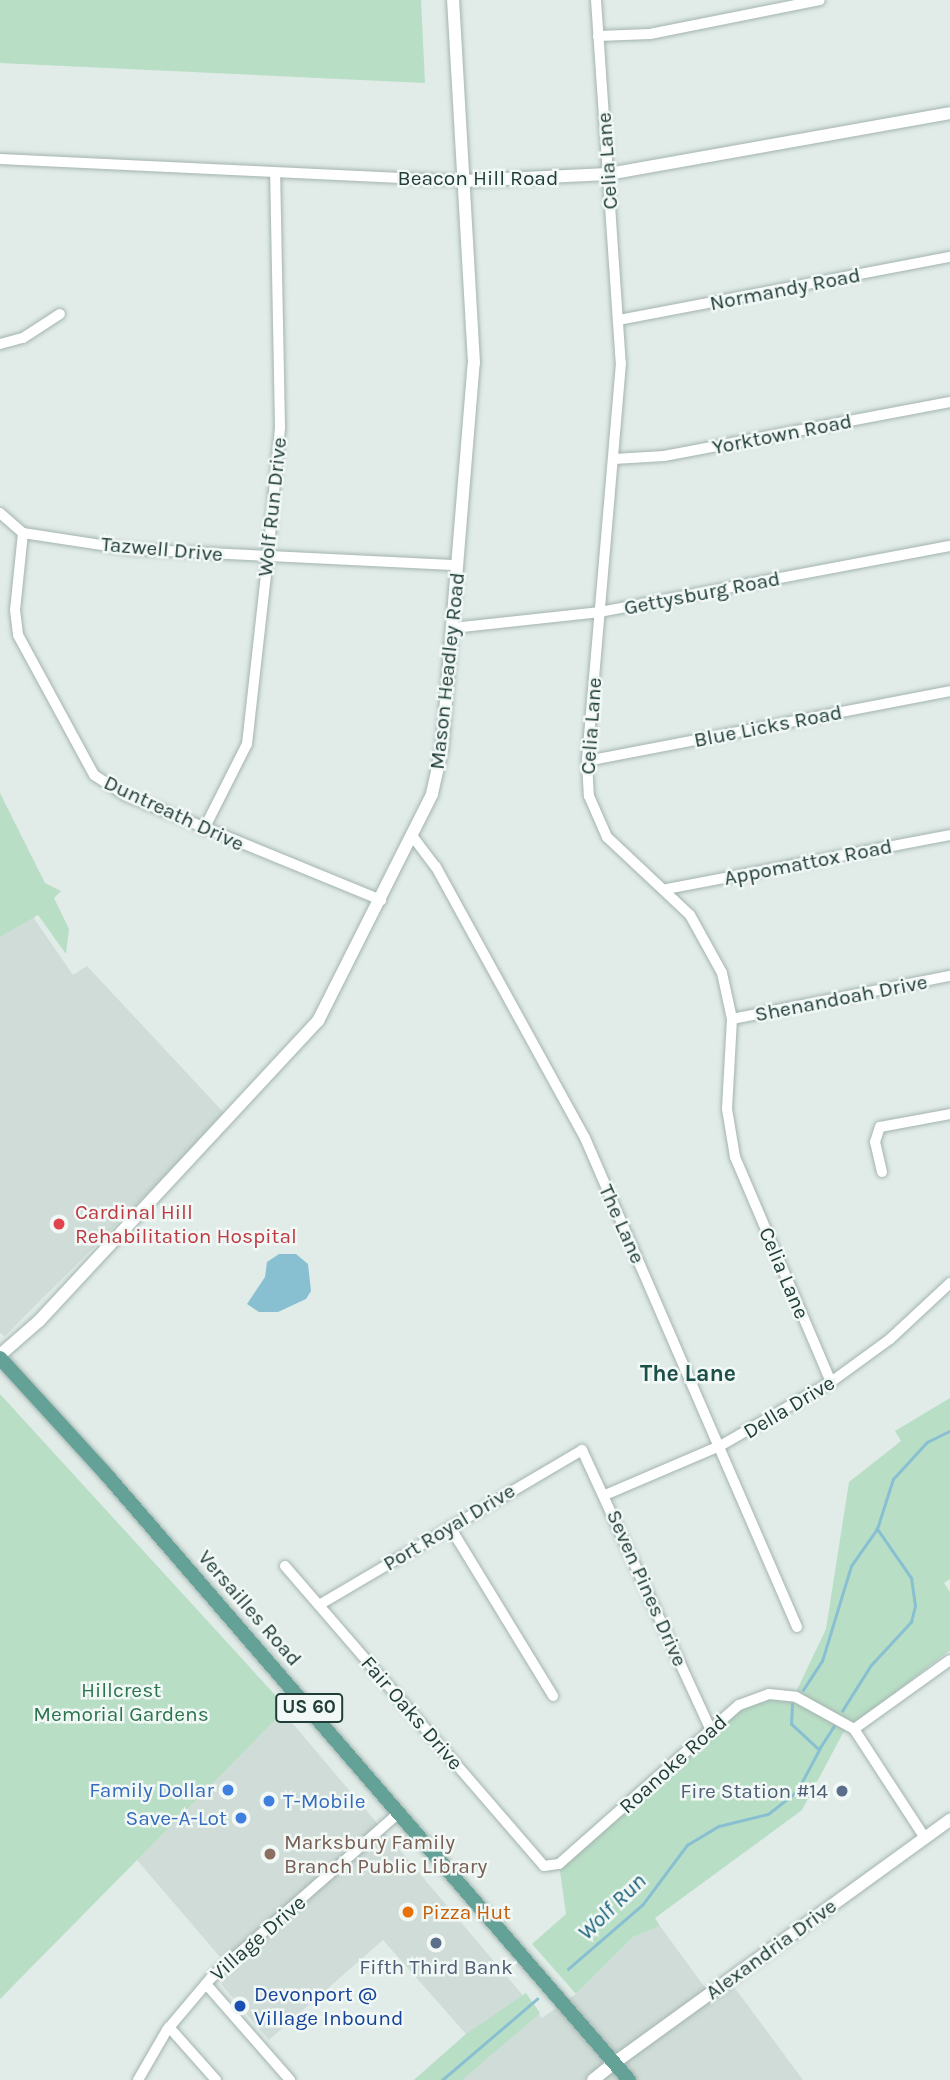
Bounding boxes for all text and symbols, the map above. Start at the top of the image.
street label: Celia Lane [591,112,623,210]
street label: Beacon Hill Road [398,165,558,191]
street label: Normandy Road [708,262,862,316]
street label: Yorktown Road [710,408,854,460]
street label: Wolf Run Drive [252,436,292,578]
street label: Tazwell Drive [100,531,224,567]
street label: Gettysburg Road [622,566,782,620]
street label: Mason Headley Road [424,571,470,771]
street label: Celia Lane [575,677,607,775]
street label: Blue Licks Road [692,699,844,753]
street label: Duntreath Drive [100,770,248,856]
street label: Appomattox Road [722,833,894,891]
street label: Shenandoah Drive [753,969,929,1027]
street label: The Lane [593,1181,651,1267]
place label: Cardinal Hill Rehabilitation Hospital [75,1199,297,1249]
marker: Cardinal Hill Rehabilitation Hospital [49,1214,69,1234]
street label: Celia Lane [753,1223,815,1323]
district label: The Lane [640,1360,736,1388]
street label: Della Drive [739,1370,839,1444]
street label: Port Royal Drive [379,1478,519,1576]
street label: Seven Pines Drive [601,1506,693,1670]
street label: Versailles Road [193,1545,307,1671]
street label: Fair Oaks Drive [356,1651,468,1775]
park label: Hillcrest Memorial Gardens [33,1677,209,1727]
road number: US 60 [274,1692,344,1724]
street label: Roanoke Road [614,1709,732,1819]
place label: Family Dollar [89,1777,214,1803]
place label: Fire Station #14 [680,1778,828,1804]
marker: Family Dollar [220,1782,236,1798]
marker: Fire Station #14 [834,1783,850,1799]
place label: T-Mobile [283,1788,365,1814]
marker: T-Mobile [261,1793,277,1809]
place label: Save-A-Lot [126,1805,227,1831]
marker: Save-A-Lot [233,1810,249,1826]
place label: Marksbury Family Branch Public Library [284,1829,487,1879]
marker: Marksbury Family Branch Public Library [262,1846,278,1862]
water label: Wolf Run [572,1868,652,1946]
street label: Village Drive [205,1890,311,1986]
street label: Alexandria Drive [701,1893,841,2005]
place label: Pizza Hut [422,1899,511,1925]
marker: Pizza Hut [400,1904,416,1920]
marker: Fifth Third Bank [428,1935,444,1951]
place label: Fifth Third Bank [359,1954,513,1980]
place label: Devonport @ Village Inbound [254,1981,403,2031]
marker: Devonport @ Village Inbound [232,1998,248,2014]

